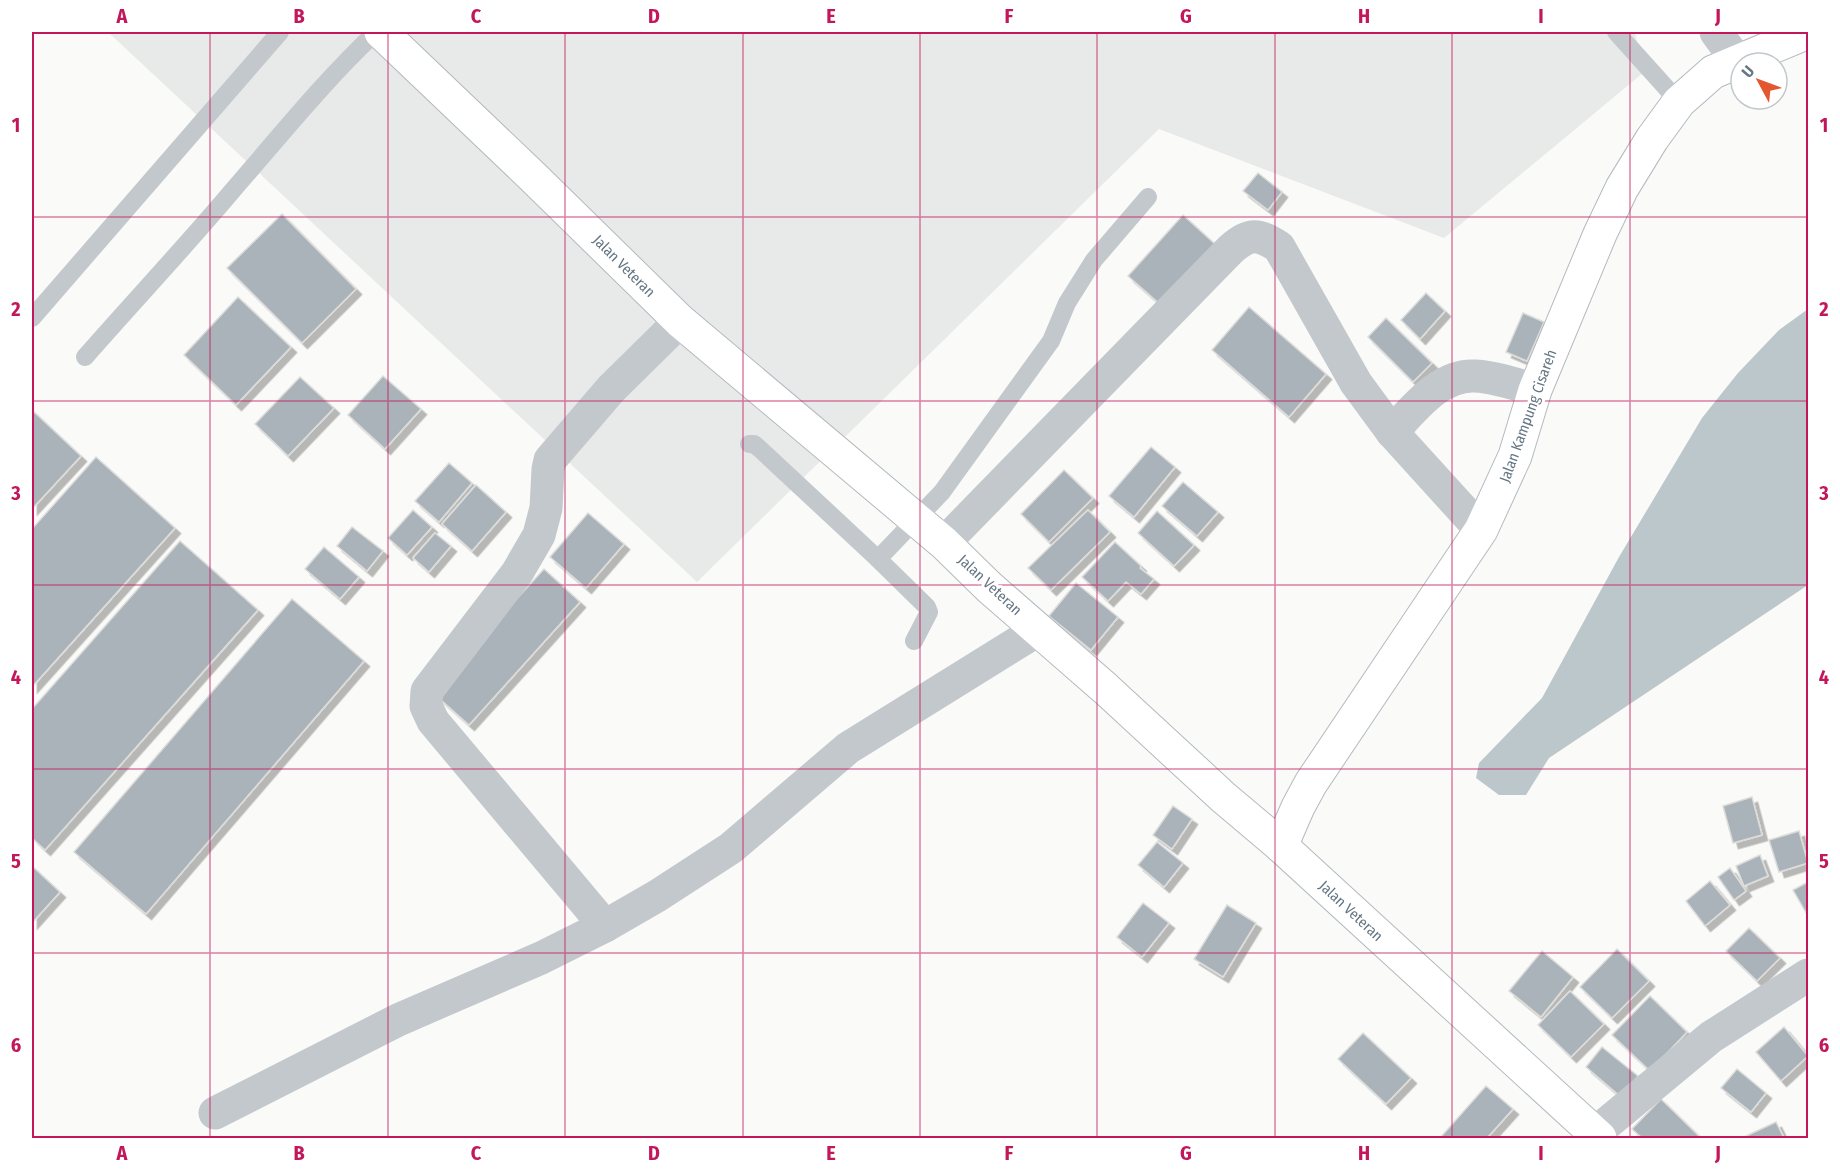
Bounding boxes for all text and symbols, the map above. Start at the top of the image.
text: A [116,4,129,28]
text: B [293,4,305,28]
text: C [471,4,482,28]
text: D [648,4,660,28]
text: E [826,4,836,28]
text: F [1005,4,1014,28]
text: G [1180,4,1192,28]
text: H [1358,4,1370,28]
text: I [1538,4,1544,28]
text: J [1714,4,1721,28]
north arrow [1729,51,1789,111]
text: U [1738,62,1758,81]
text: 1 [12,113,20,137]
text: 1 [1820,113,1828,137]
street label: Jalan Veteran [589,231,659,301]
text: 2 [10,297,21,321]
text: 2 [1818,297,1829,321]
street label: Jalan Kampung Cisareh [1496,347,1560,485]
text: 3 [10,481,21,505]
text: 3 [1818,481,1829,505]
street label: Jalan Veteran [954,551,1026,619]
text: 4 [11,665,21,689]
text: 4 [1819,665,1829,689]
text: 5 [11,849,21,873]
text: 5 [1819,849,1829,873]
street label: Jalan Veteran [1315,877,1387,945]
text: 6 [11,1033,21,1057]
text: 6 [1819,1033,1829,1057]
text: A [116,1141,129,1165]
text: B [293,1141,305,1165]
text: C [471,1141,482,1165]
text: D [648,1141,660,1165]
text: E [826,1141,836,1165]
text: F [1005,1141,1014,1165]
text: G [1180,1141,1192,1165]
text: H [1358,1141,1370,1165]
text: I [1538,1141,1544,1165]
text: J [1714,1141,1721,1165]

